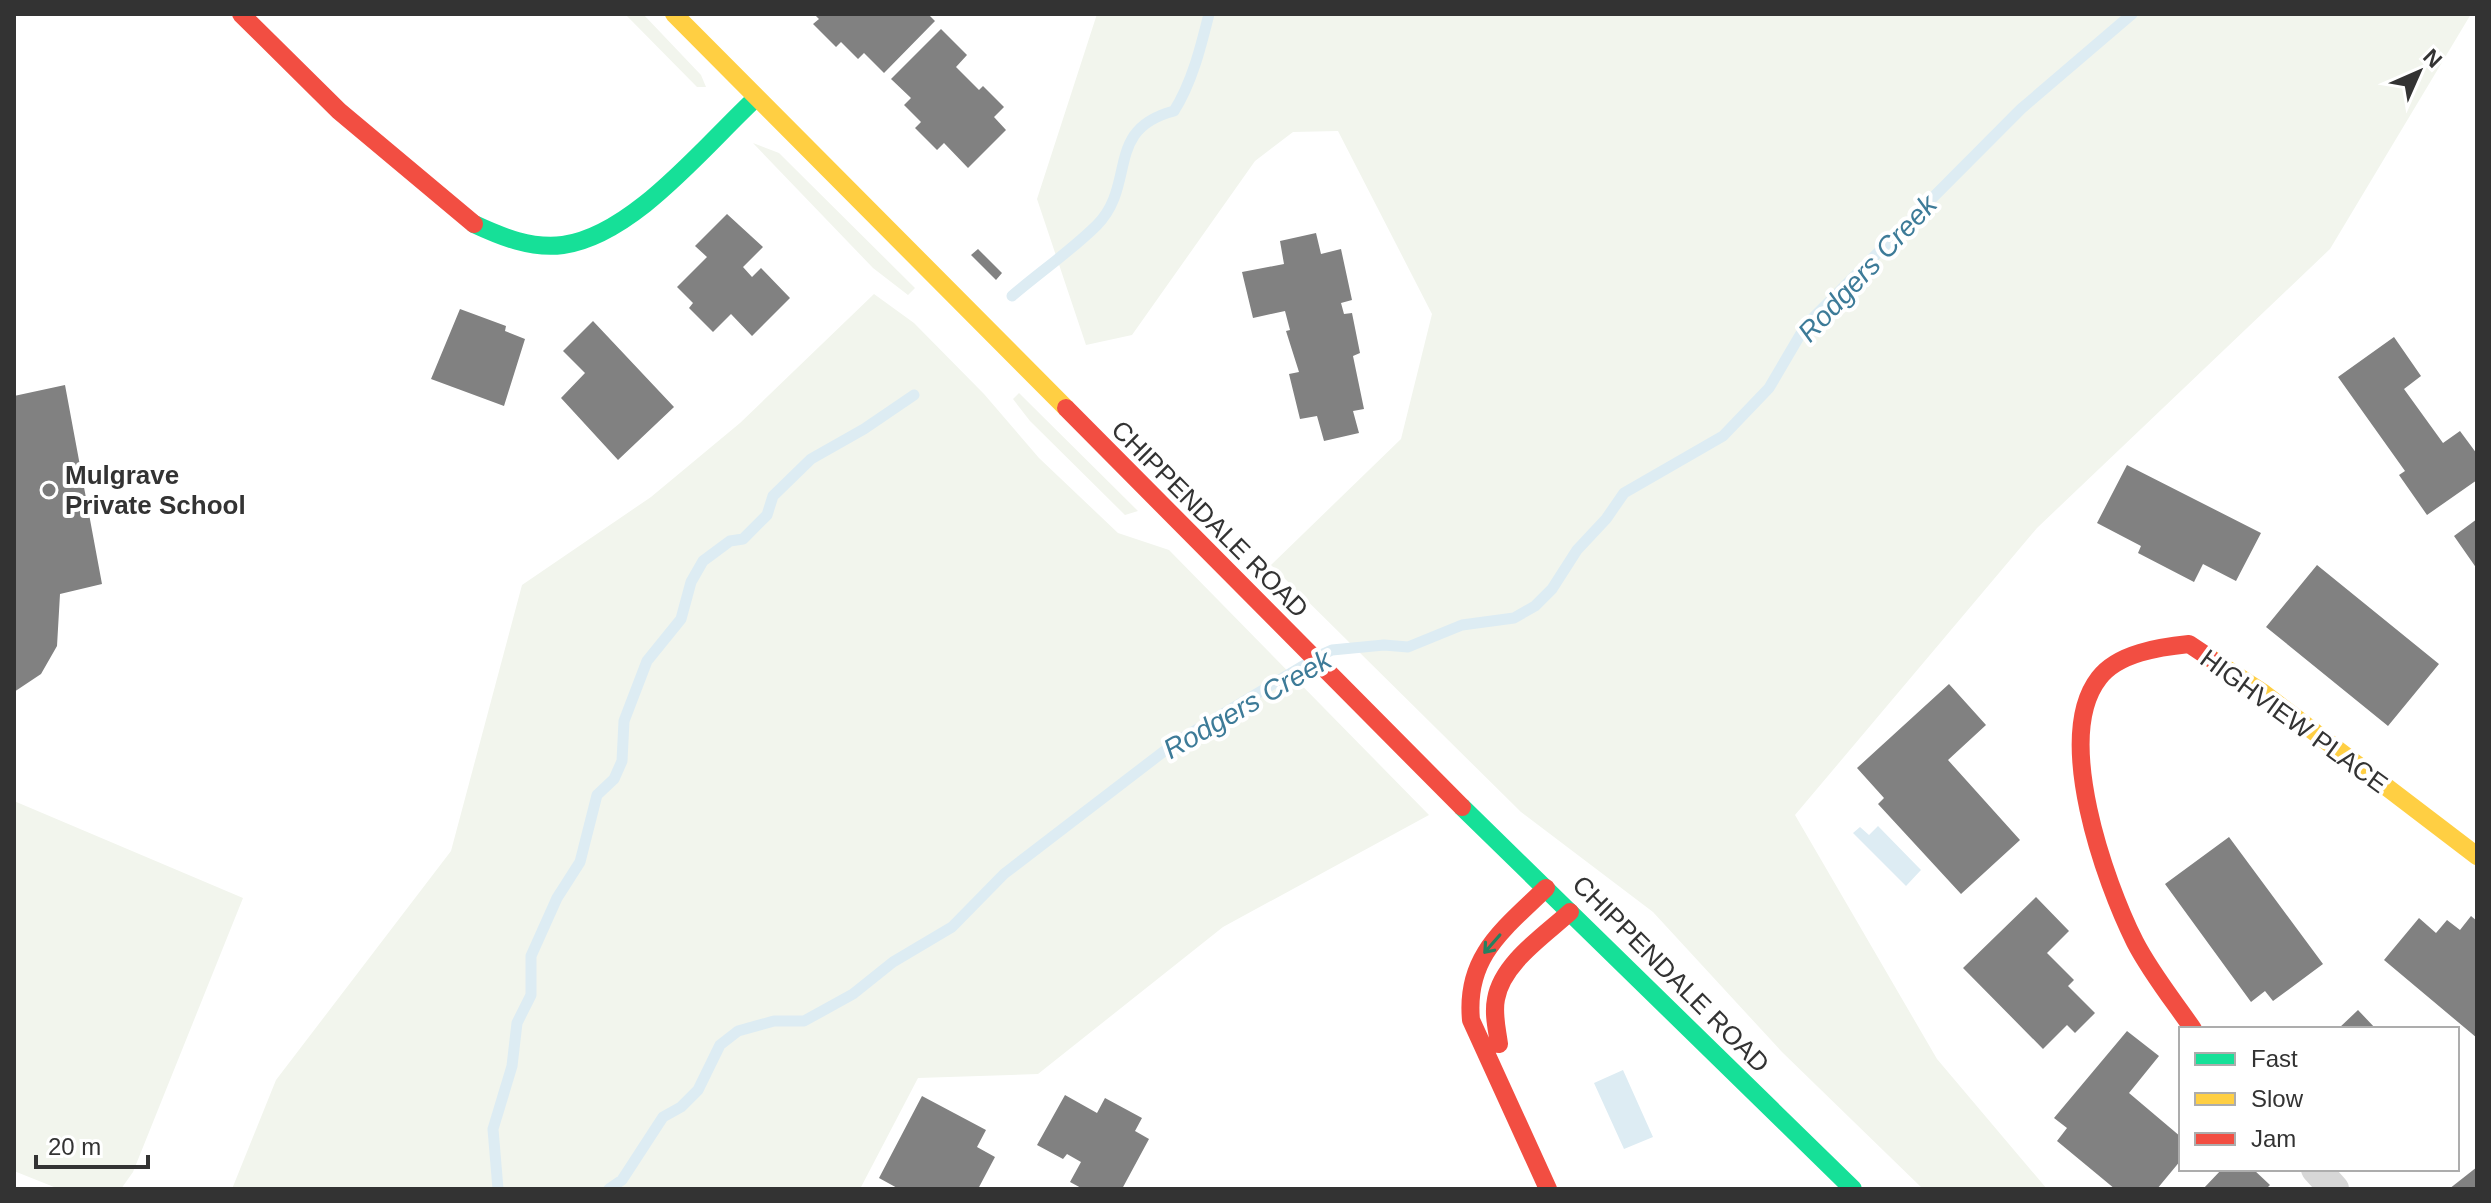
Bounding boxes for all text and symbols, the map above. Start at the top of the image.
north arrow [2379,32,2459,112]
text: N [2418,44,2447,73]
water label: Rodgers Creek [1792,187,1944,348]
street label: CHIPPENDALE ROAD [1105,414,1315,624]
place label: Mulgrave Private School [65,460,246,520]
marker: Mulgrave Private School [40,481,58,499]
water label: Rodgers Creek [1158,643,1338,765]
street label: HIGHVIEW PLACE [2195,643,2393,799]
street label: CHIPPENDALE ROAD [1566,869,1776,1079]
one-way arrow [1483,934,1501,954]
legend [2179,1027,2459,1171]
text: Fast [2251,1045,2298,1072]
text: Slow [2251,1085,2304,1112]
scale bar [36,1119,148,1169]
text: Jam [2251,1125,2296,1152]
text: 20 m [48,1133,101,1160]

